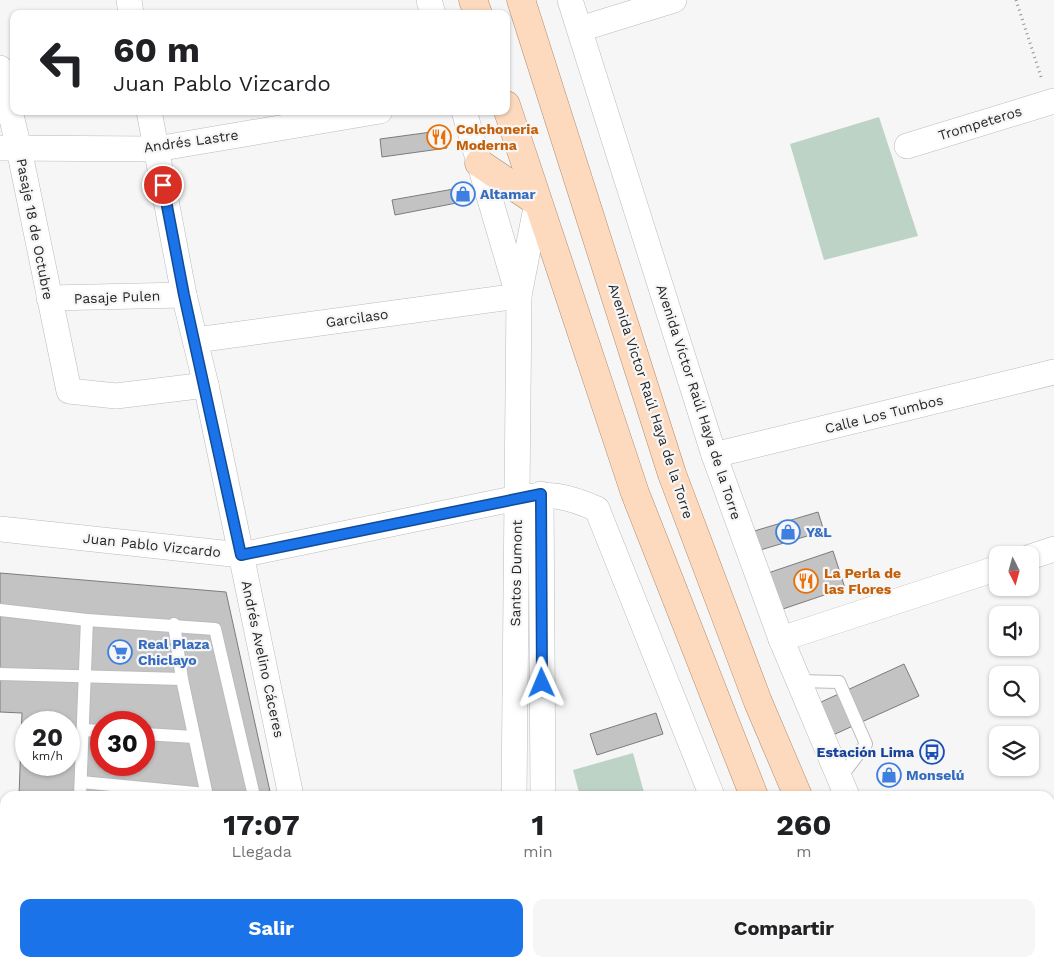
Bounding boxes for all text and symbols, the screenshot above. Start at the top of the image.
text: 60 m [113,29,200,71]
icon: left [30,30,95,95]
text: Juan Pablo Vizcardo [113,71,331,96]
street label: Trompeteros [936,103,1024,143]
place label: Colchoneria Moderna [456,121,539,153]
restaurant icon: Colchoneria Moderna [426,124,452,150]
street label: Andrés Lastre [143,126,239,156]
street label: Pasaje 18 de Octubre [13,157,57,301]
pin [142,164,184,206]
icon: arrive [149,171,177,199]
shop icon: Altamar [450,181,476,207]
place label: Altamar [480,186,535,202]
street label: Avenida Victor Raúl Haya de la Torre [605,281,697,521]
street label: Avenida Víctor Raúl Haya de la Torre [653,282,745,522]
street label: Pasaje Pulen [73,287,161,307]
street label: Garcilaso [325,306,389,330]
street label: Calle Los Tumbos [823,392,945,436]
street label: Santos Dumont [507,519,525,626]
shop icon: Y&L [775,519,801,545]
place label: Y&L [806,524,832,540]
street label: Juan Pablo Vizcardo [82,530,222,560]
north arrow [989,546,1039,596]
map controls [989,546,1039,776]
place label: La Perla de las Flores [824,565,901,597]
restaurant icon: La Perla de las Flores [793,568,819,594]
street label: Andrés Avelino Cáceres [239,579,287,739]
button: sound [989,606,1039,656]
place label: Real Plaza Chiclayo [138,636,211,668]
supermarket icon: Real Plaza Chiclayo [107,639,133,665]
position arrow [515,656,567,708]
button: search [989,666,1039,716]
speed limit sign: 30 [90,711,155,776]
text: 20 [32,723,63,752]
button: layers [989,726,1039,776]
bus stop icon: Estación Lima [919,739,945,765]
place label: Estación Lima [817,744,915,760]
text: km/h [32,749,63,763]
shop icon: Monselú [876,762,902,788]
place label: Monselú [906,767,965,783]
text: 17:07 [223,807,300,842]
text: 1 [531,807,544,842]
text: 260 [776,807,832,842]
text: Llegada [231,842,292,861]
text: min [523,842,553,861]
text: m [796,842,811,861]
button: Salir [20,899,523,957]
button: Compartir [533,899,1035,957]

